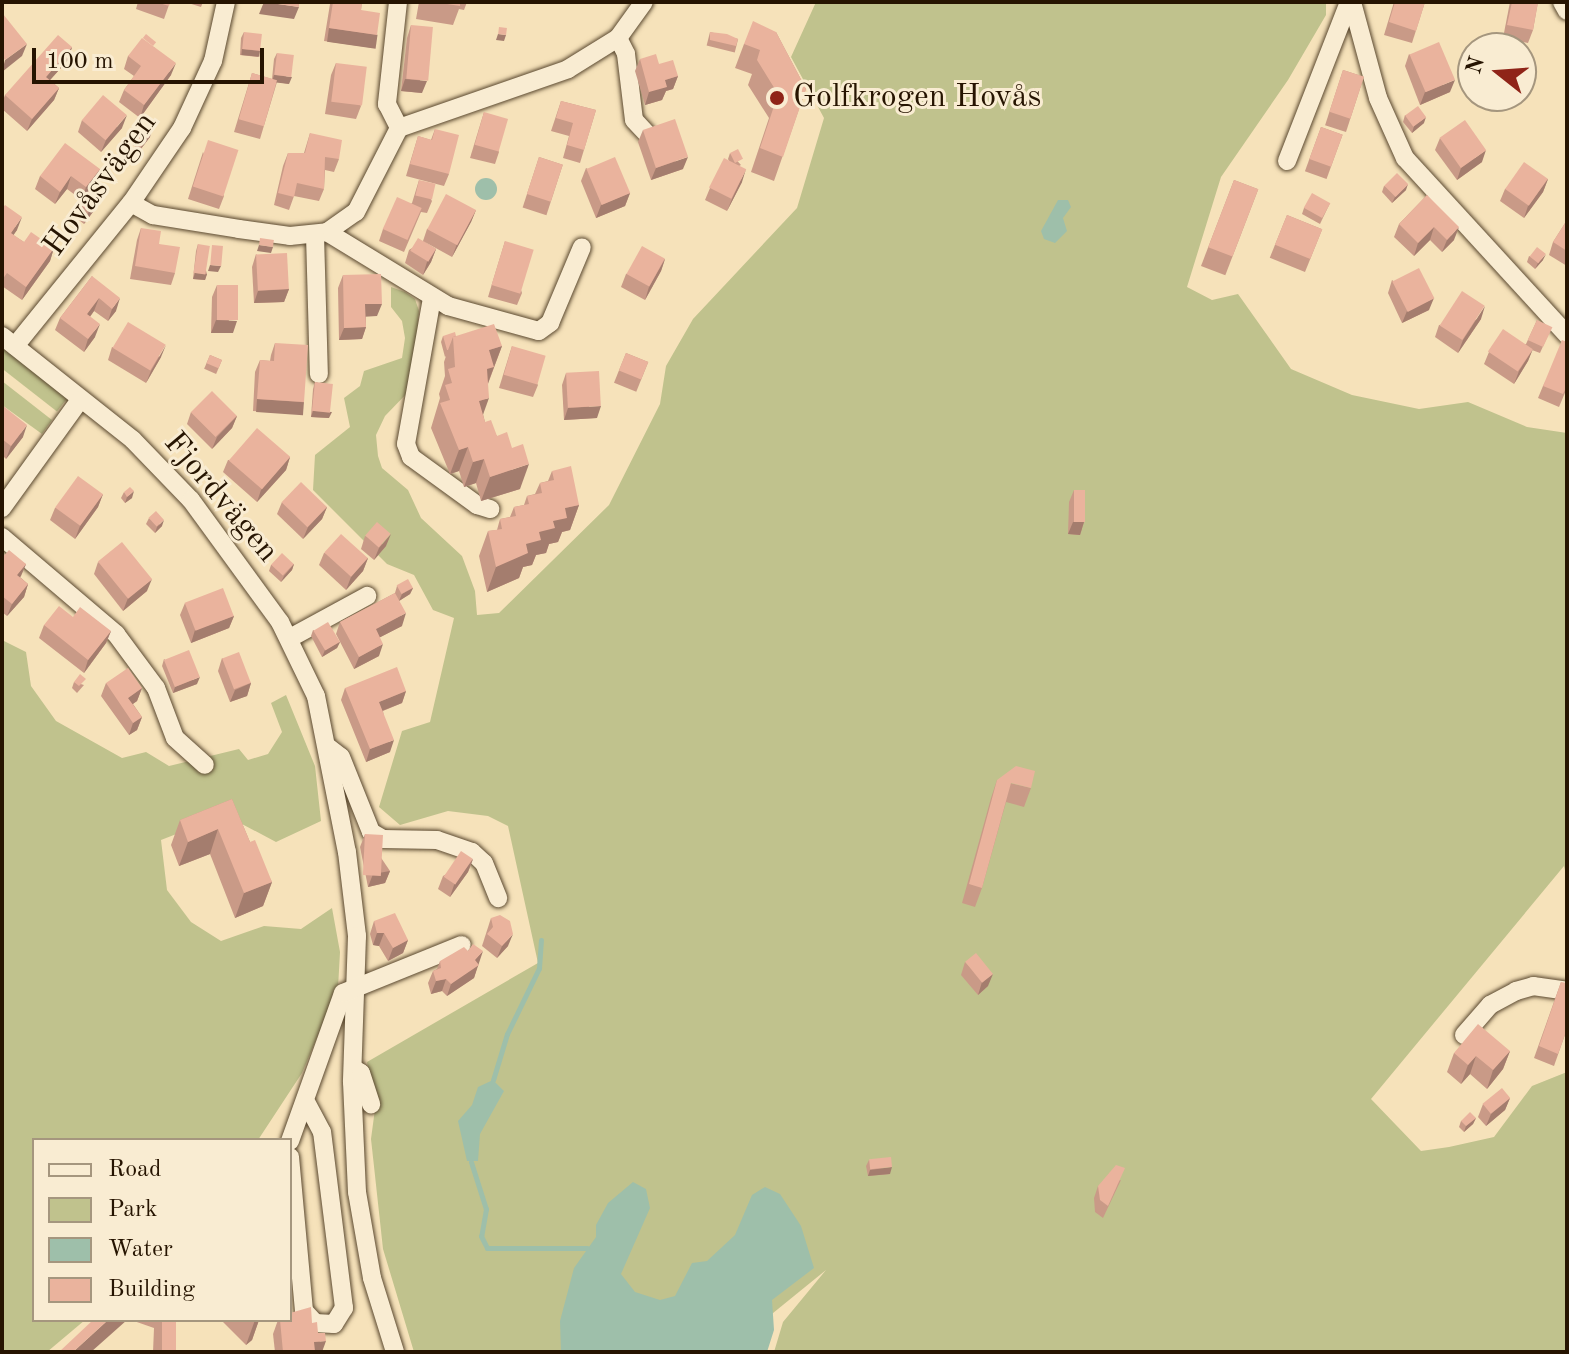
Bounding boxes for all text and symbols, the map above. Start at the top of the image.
scale bar [36,32,268,82]
north arrow [1457,32,1537,112]
text: 100 m [46,50,114,74]
text: N [1463,54,1489,77]
place label: Golfkrogen Hovås [793,79,1041,117]
marker: Golfkrogen Hovås [768,89,786,107]
street label: Hovåsvägen [36,106,166,264]
street label: Fjordvägen [154,425,286,571]
legend [32,1138,292,1322]
text: Road [108,1158,161,1182]
text: Park [108,1198,157,1222]
text: Water [108,1238,173,1262]
text: Building [108,1278,195,1302]

